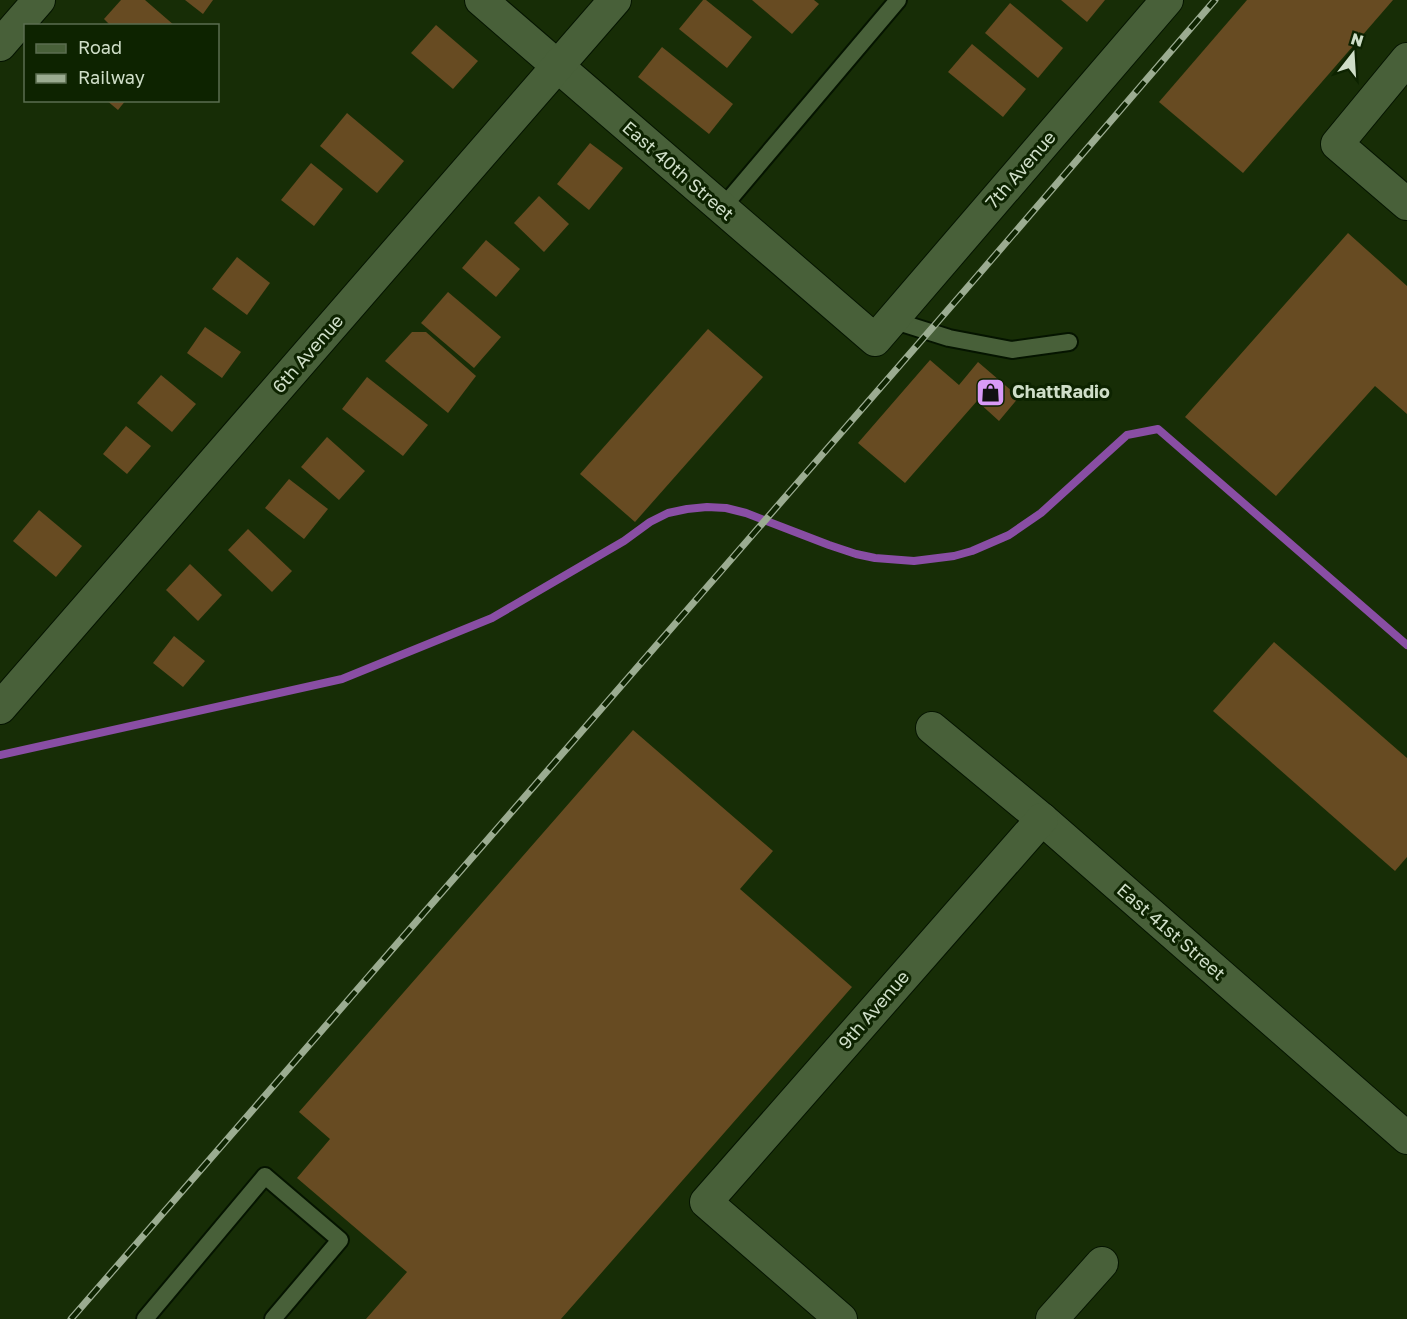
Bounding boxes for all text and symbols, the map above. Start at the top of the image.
legend [24,24,219,102]
north arrow [1323,24,1383,84]
text: N [1349,28,1366,51]
text: Road [78,36,122,58]
text: Railway [78,66,145,88]
street label: East 40th Street [618,116,739,225]
street label: 7th Avenue [980,126,1060,213]
street label: 6th Avenue [267,309,347,397]
shop icon: ChattRadio [975,376,1007,408]
place label: ChattRadio [1012,380,1110,402]
street label: East 41st Street [1113,878,1230,984]
street label: 9th Avenue [833,965,913,1053]

